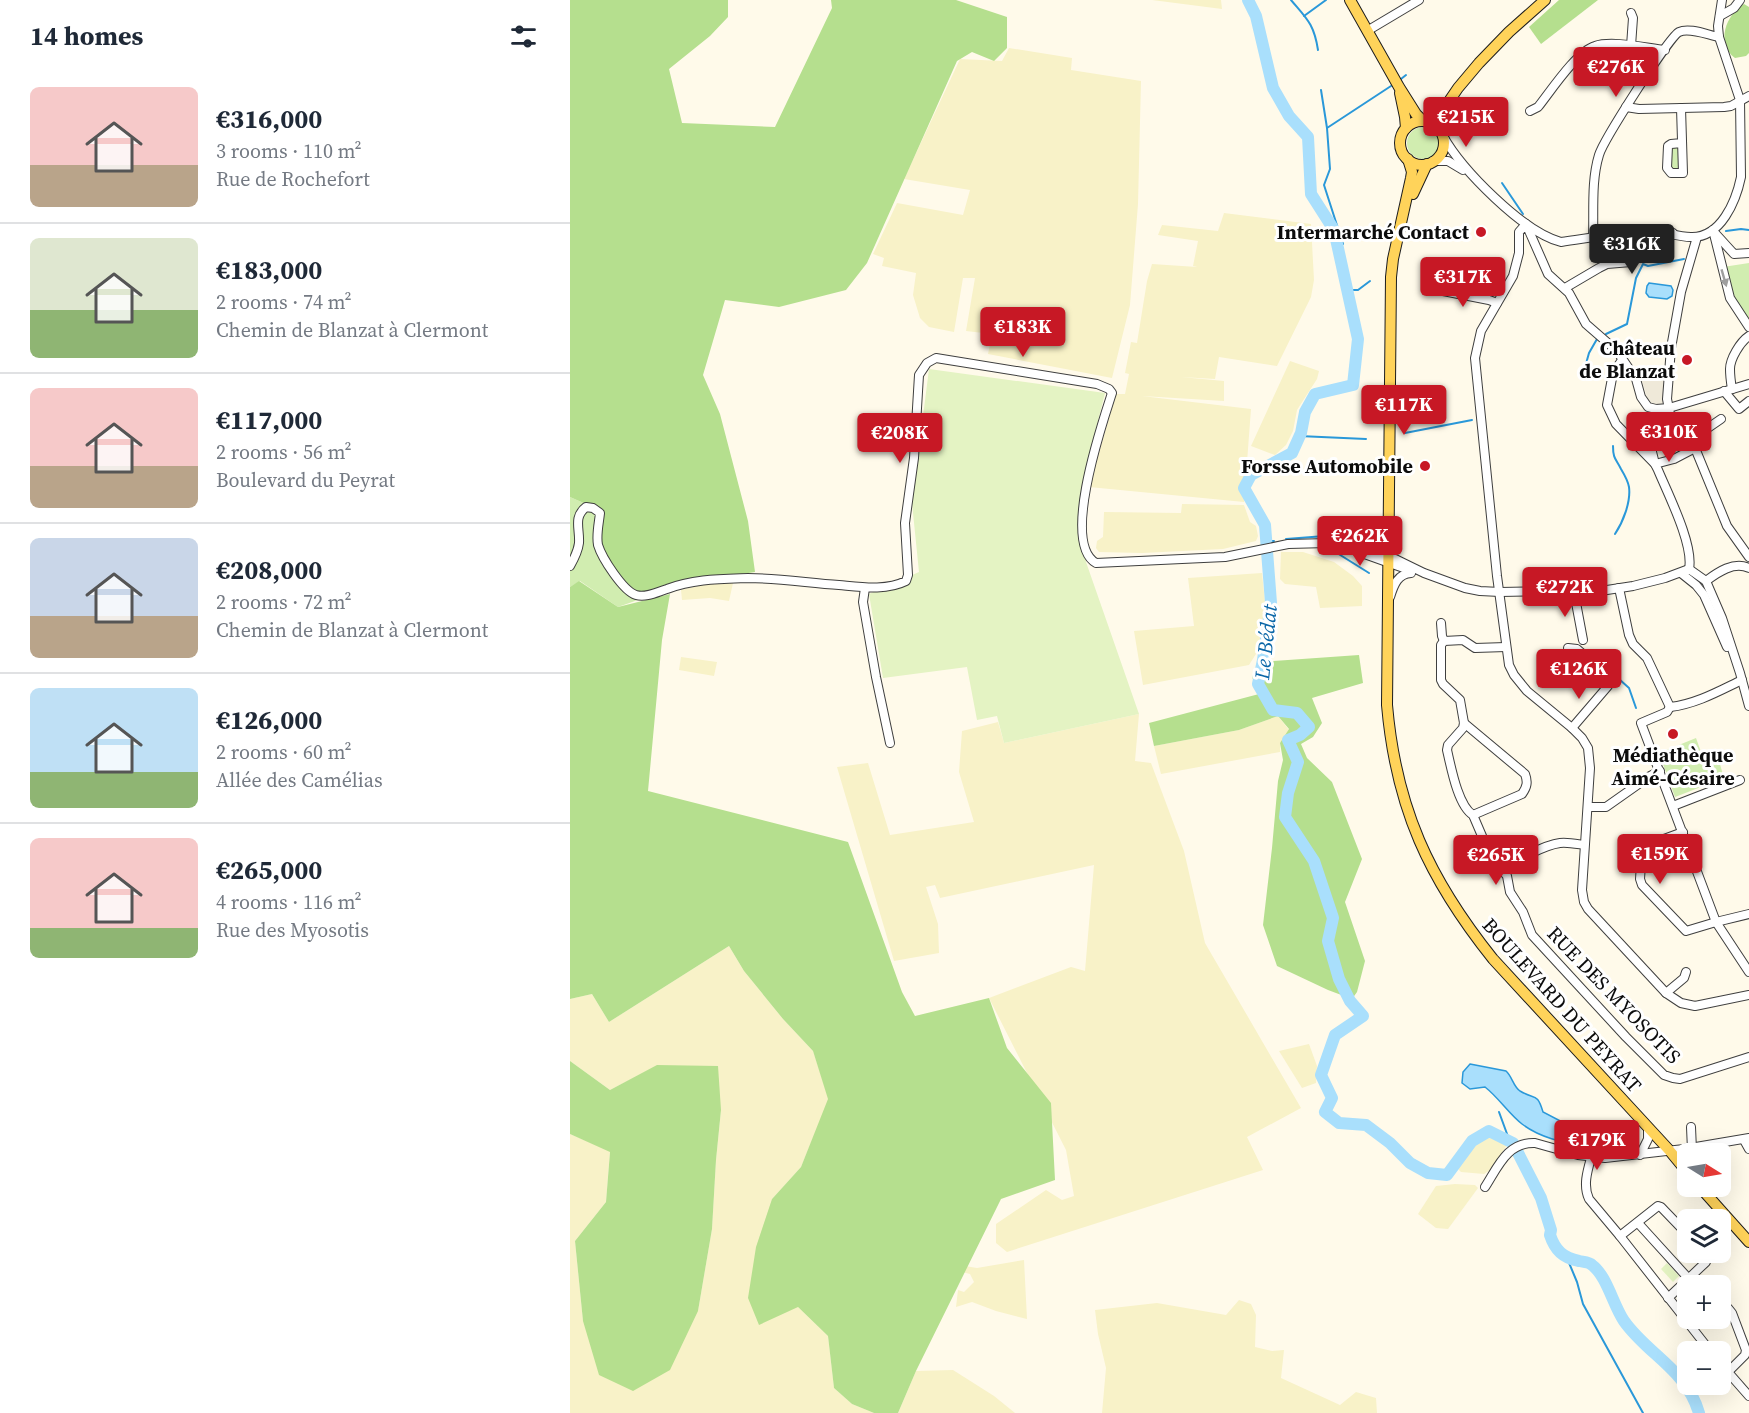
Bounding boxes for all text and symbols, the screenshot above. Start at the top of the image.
text: 14 homes [30,18,143,54]
icon: filters [507,20,540,53]
pin: €276K [1574,47,1658,98]
text: €276K [1587,52,1645,80]
pin: €215K [1424,97,1508,148]
text: €316,000 [216,101,322,137]
text: €215K [1437,102,1495,130]
icon: home [78,111,150,183]
text: 3 rooms · 110 m² [216,137,362,165]
text: Rue de Rochefort [216,165,370,193]
place label: Intermarché Contact [1277,218,1470,246]
pin: €316K [1590,224,1674,275]
marker: Intermarché Contact [1474,225,1488,239]
text: €316K [1603,229,1661,257]
text: €183,000 [216,252,322,288]
pin: €317K [1421,257,1505,308]
icon: home [78,262,150,334]
text: €317K [1434,262,1492,290]
one-way arrow [1720,269,1730,287]
text: 2 rooms · 74 m² [216,288,352,316]
pin: €183K [981,307,1065,358]
text: €183K [994,312,1052,340]
text: Chemin de Blanzat à Clermont [216,316,488,344]
place label: Château de Blanzat [1579,334,1676,385]
marker: Château de Blanzat [1680,353,1694,367]
pin: €117K [1362,385,1446,436]
text: €117K [1375,390,1433,418]
text: €117,000 [216,402,322,438]
icon: home [78,412,150,484]
pin: €310K [1627,412,1711,463]
pin: €208K [858,413,942,464]
text: €310K [1640,417,1698,445]
text: €208K [871,418,929,446]
text: 2 rooms · 56 m² [216,438,352,466]
place label: Forsse Automobile [1241,452,1413,480]
marker: Forsse Automobile [1418,459,1432,473]
text: Boulevard du Peyrat [216,466,395,494]
pin: €262K [1318,516,1402,567]
text: €262K [1331,521,1389,549]
text: €208,000 [216,552,322,588]
icon: home [78,562,150,634]
pin: €272K [1523,567,1607,618]
text: €272K [1536,572,1594,600]
text: 2 rooms · 72 m² [216,588,352,616]
water label: Le Bédat [1247,602,1284,682]
text: Chemin de Blanzat à Clermont [216,616,488,644]
pin: €126K [1537,649,1621,700]
text: €126K [1550,654,1608,682]
text: €126,000 [216,702,322,738]
icon: home [78,712,150,784]
marker: Médiathèque Aimé-Césaire [1666,727,1680,741]
text: 2 rooms · 60 m² [216,738,352,766]
place label: Médiathèque Aimé-Césaire [1611,741,1735,792]
text: Allée des Camélias [216,766,383,794]
pin: €159K [1618,834,1702,885]
pin: €265K [1454,835,1538,886]
text: €159K [1631,839,1689,867]
text: €265K [1467,840,1525,868]
text: €265,000 [216,852,322,888]
icon: home [78,862,150,934]
text: 4 rooms · 116 m² [216,888,362,916]
street label: BOULEVARD DU PEYRAT [1476,912,1648,1098]
text: Rue des Myosotis [216,916,369,944]
street label: RUE DES MYOSOTIS [1541,920,1687,1070]
pin: €179K [1555,1120,1639,1171]
text: €179K [1568,1125,1626,1153]
north arrow [1677,1143,1731,1197]
map controls [1677,1143,1731,1395]
button: layers [1677,1209,1731,1263]
button: + [1677,1275,1731,1329]
button: − [1677,1341,1731,1395]

